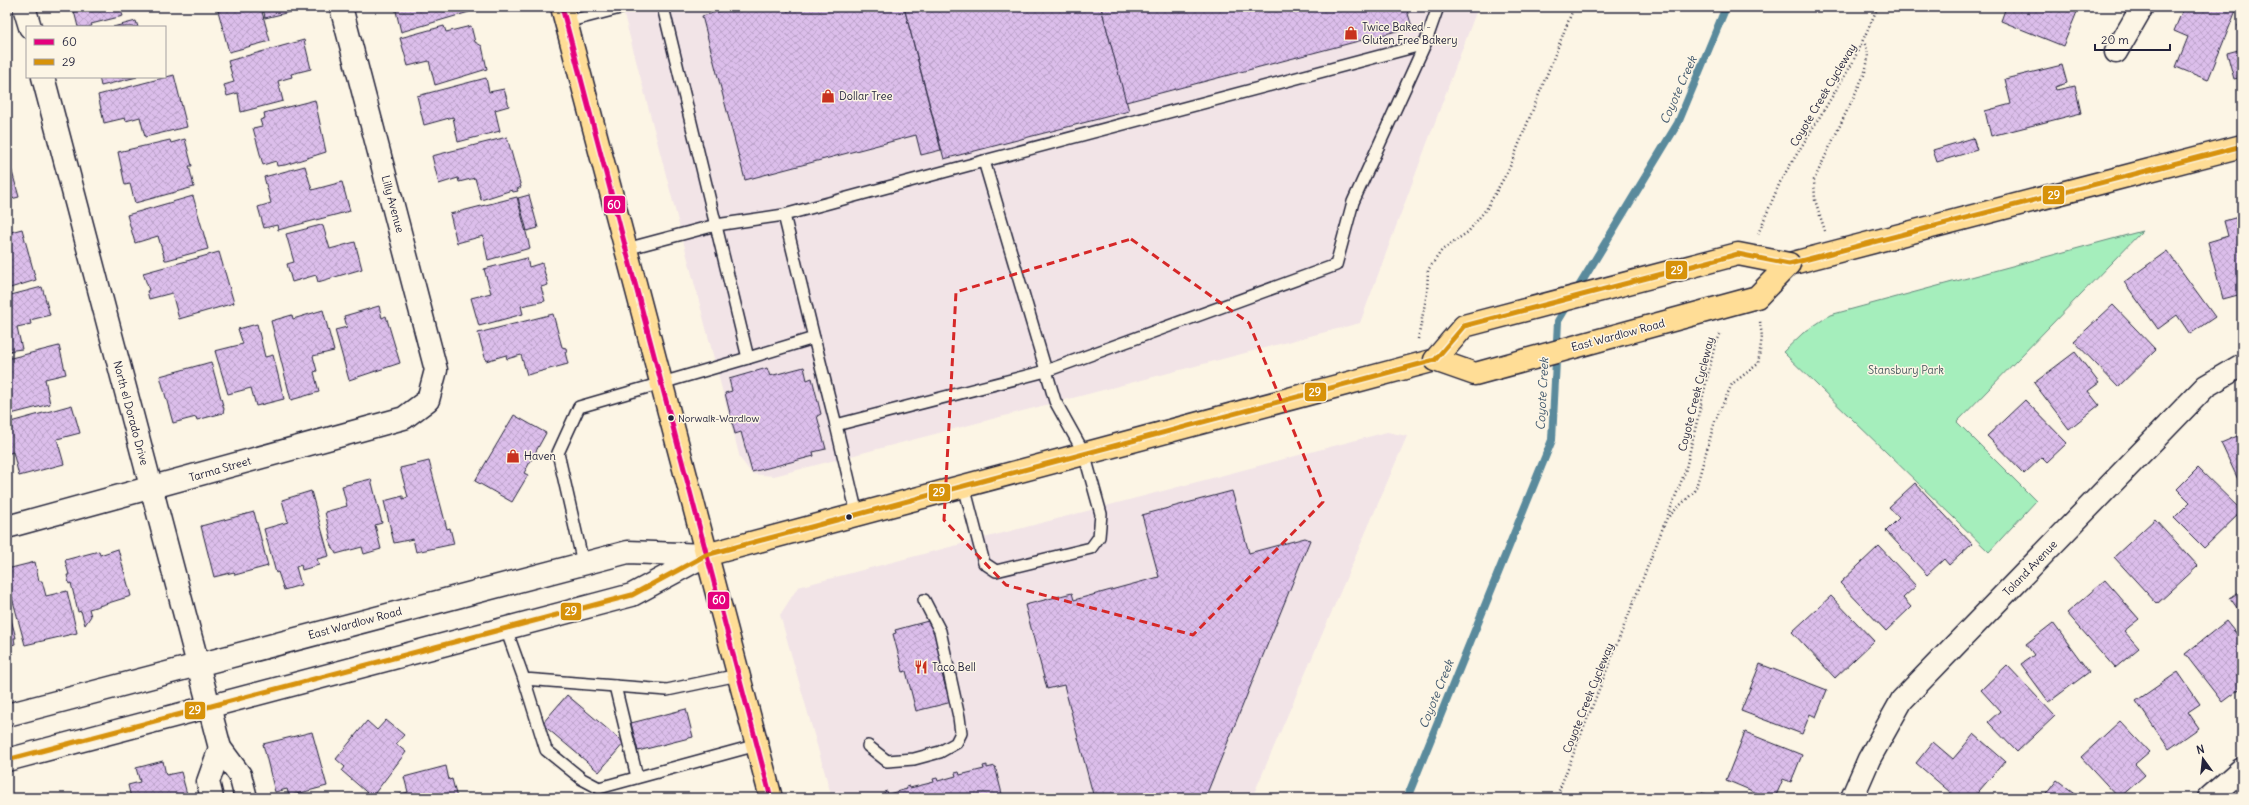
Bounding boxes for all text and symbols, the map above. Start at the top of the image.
place label: Twice Baked - Gluten Free Bakery [1362,20,1457,47]
shop icon: Twice Baked - Gluten Free Bakery [1343,25,1359,41]
legend [26,26,166,78]
scale bar [2095,26,2170,52]
text: 20 m [2101,32,2129,47]
text: 60 [62,34,77,49]
street label: Coyote Creek Cycleway [1787,41,1859,149]
water label: Coyote Creek [1656,53,1700,126]
text: 29 [62,54,76,69]
shop icon: Dollar Tree [820,88,836,104]
place label: Dollar Tree [839,89,892,103]
street label: Lilly Avenue [379,174,407,234]
line badge: 29 [2042,185,2065,205]
text: 29 [2048,188,2060,202]
line badge: 60 [603,195,626,214]
text: 60 [607,198,621,212]
line badge: 29 [1665,260,1688,280]
text: 29 [1671,263,1683,277]
street label: East Wardlow Road [1570,316,1667,354]
street label: Coyote Creek Cycleway [1675,335,1717,453]
water label: Coyote Creek [1533,356,1551,431]
street label: North el Dorado Drive [110,359,152,467]
park label: Stansbury Park [1868,363,1944,377]
line badge: 29 [1304,382,1327,402]
text: 29 [1309,385,1321,399]
place label: Norwalk-Wardlow [678,412,759,425]
marker: Norwalk-Wardlow [666,413,676,423]
shop icon: Haven [505,448,521,464]
place label: Haven [524,449,556,463]
street label: Tarma Street [187,453,253,485]
line badge: 29 [928,483,951,502]
text: 29 [933,485,945,499]
unlabelled marker [844,512,854,522]
street label: Toland Avenue [2000,537,2060,599]
line badge: 60 [707,591,730,610]
text: 60 [712,593,726,607]
line badge: 29 [560,602,582,621]
street label: East Wardlow Road [307,604,404,642]
text: 29 [565,604,577,618]
street label: Coyote Creek Cycleway [1559,641,1617,755]
water label: Coyote Creek [1415,657,1457,730]
restaurant icon: Taco Bell [913,659,929,675]
place label: Taco Bell [932,660,976,674]
line badge: 29 [184,701,206,720]
text: 29 [189,703,201,717]
north arrow [2183,739,2223,779]
text: N [2195,742,2206,757]

